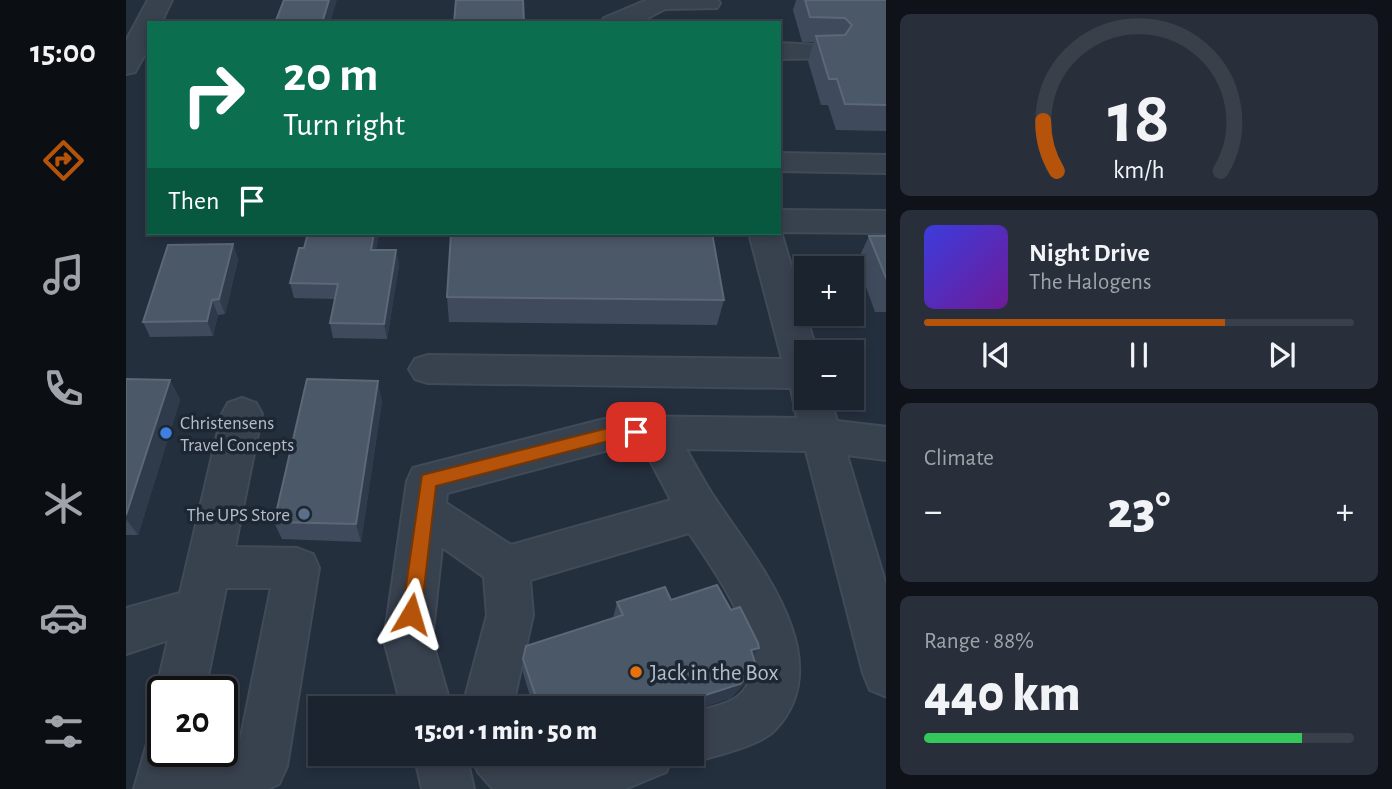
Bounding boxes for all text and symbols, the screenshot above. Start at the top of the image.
text: 15:00 [30,36,96,68]
icon: right [168,49,259,140]
text: 20 m [283,51,379,100]
text: 18 [1108,83,1170,156]
text: Turn right [283,109,405,141]
icon: directions [39,136,88,185]
text: km/h [1113,158,1165,183]
icon: arrive [233,182,271,220]
text: Then [168,188,219,214]
text: Night Drive [1029,240,1150,266]
icon: music [39,250,88,299]
map controls [794,256,864,410]
button: + [794,256,864,326]
text: The Halogens [1029,271,1151,294]
icon: previous [977,336,1015,374]
icon: pause [1120,336,1158,374]
icon: next [1263,336,1301,374]
button: − [794,340,864,410]
icon: phone [39,364,88,413]
pin [606,402,666,462]
icon: arrive [617,413,655,451]
place label: Christensens Travel Concepts [180,414,294,455]
marker: Christensens Travel Concepts [158,425,174,441]
text: Climate [924,447,994,470]
icon: climate [39,479,88,528]
text: 23° [1108,485,1170,537]
text: − [924,493,942,531]
text: + [1336,493,1354,531]
place label: The UPS Store [186,506,290,525]
marker: The UPS Store [296,506,312,522]
position arrow [374,577,448,651]
icon: car [39,593,88,642]
text: Range · 88% [924,630,1034,653]
place label: Jack in the Box [650,662,778,685]
marker: Jack in the Box [628,664,644,680]
text: 440 km [924,668,1081,720]
speed limit sign: 20 [147,676,238,767]
icon: filters [39,707,88,756]
text: 15:01 · 1 min · 50 m [415,718,597,744]

